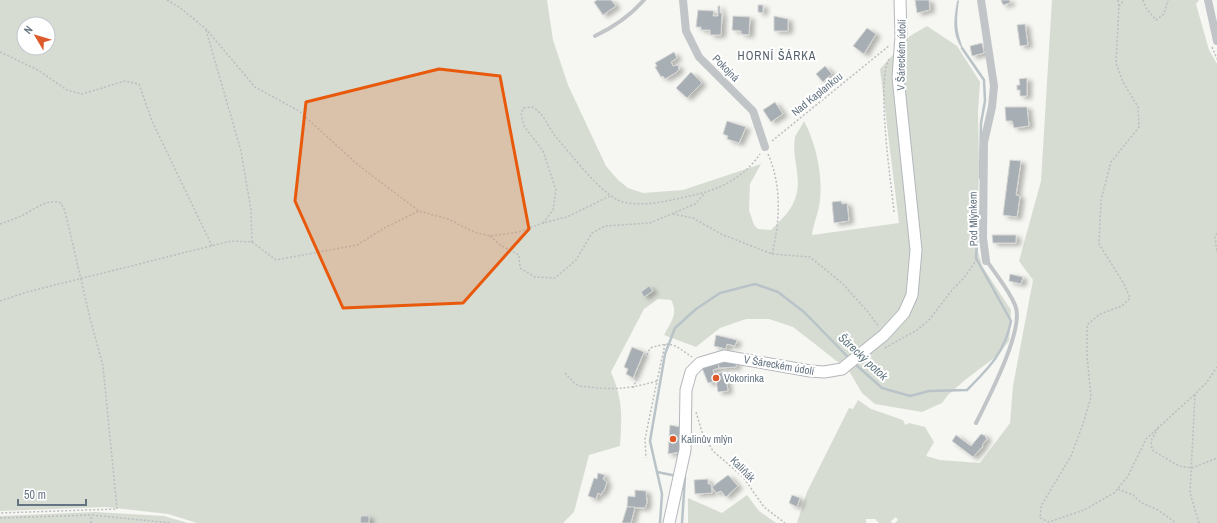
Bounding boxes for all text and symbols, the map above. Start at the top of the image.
north arrow [16,16,56,56]
street label: V Šáreckém údolí [893,19,909,91]
text: N [21,23,36,37]
district label: HORNÍ ŠÁRKA [738,48,816,64]
street label: Pokojná [710,52,742,84]
street label: Nad Kaplankou [789,69,845,119]
street label: Pod Mlýnkem [966,192,980,246]
water label: Šárecký potok [835,330,892,385]
street label: V Šáreckém údolí [743,352,816,378]
place label: Vokorinka [724,371,764,385]
marker: Vokorinka [711,373,721,383]
place label: Kalinův mlýn [681,432,733,446]
marker: Kalinův mlýn [668,434,678,444]
street label: Kaliňák [728,453,759,485]
scale bar [18,481,86,507]
text: 50 m [24,487,46,503]

